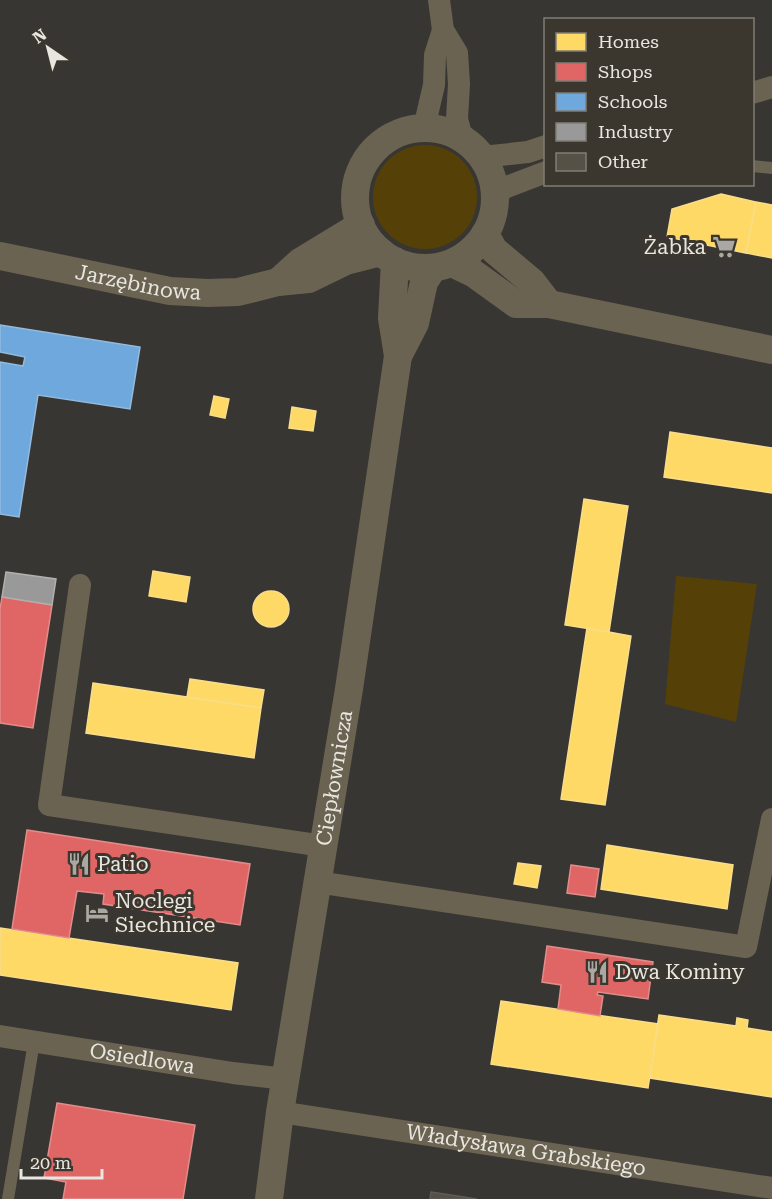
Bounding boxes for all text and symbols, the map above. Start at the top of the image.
north arrow [18,18,78,78]
legend [544,18,754,186]
text: N [29,25,50,47]
text: Homes [598,31,659,52]
text: Shops [598,61,652,82]
text: Schools [598,91,667,112]
text: Industry [598,121,673,142]
text: Other [598,151,648,172]
supermarket icon: Żabka [711,234,737,260]
place label: Żabka [644,235,707,259]
street label: Jarzębinowa [73,260,202,305]
street label: Ciepłownicza [312,708,357,848]
restaurant icon: Patio [66,851,92,877]
place label: Patio [97,852,149,876]
place label: Noclegi Siechnice [115,889,215,937]
hotel icon: Noclegi Siechnice [84,900,110,926]
restaurant icon: Dwa Kominy [584,959,610,985]
place label: Dwa Kominy [615,960,745,984]
street label: Osiedlowa [88,1038,197,1079]
street label: Władysława Grabskiego [405,1120,648,1180]
scale bar [21,1142,102,1180]
text: 20 m [30,1152,71,1173]

